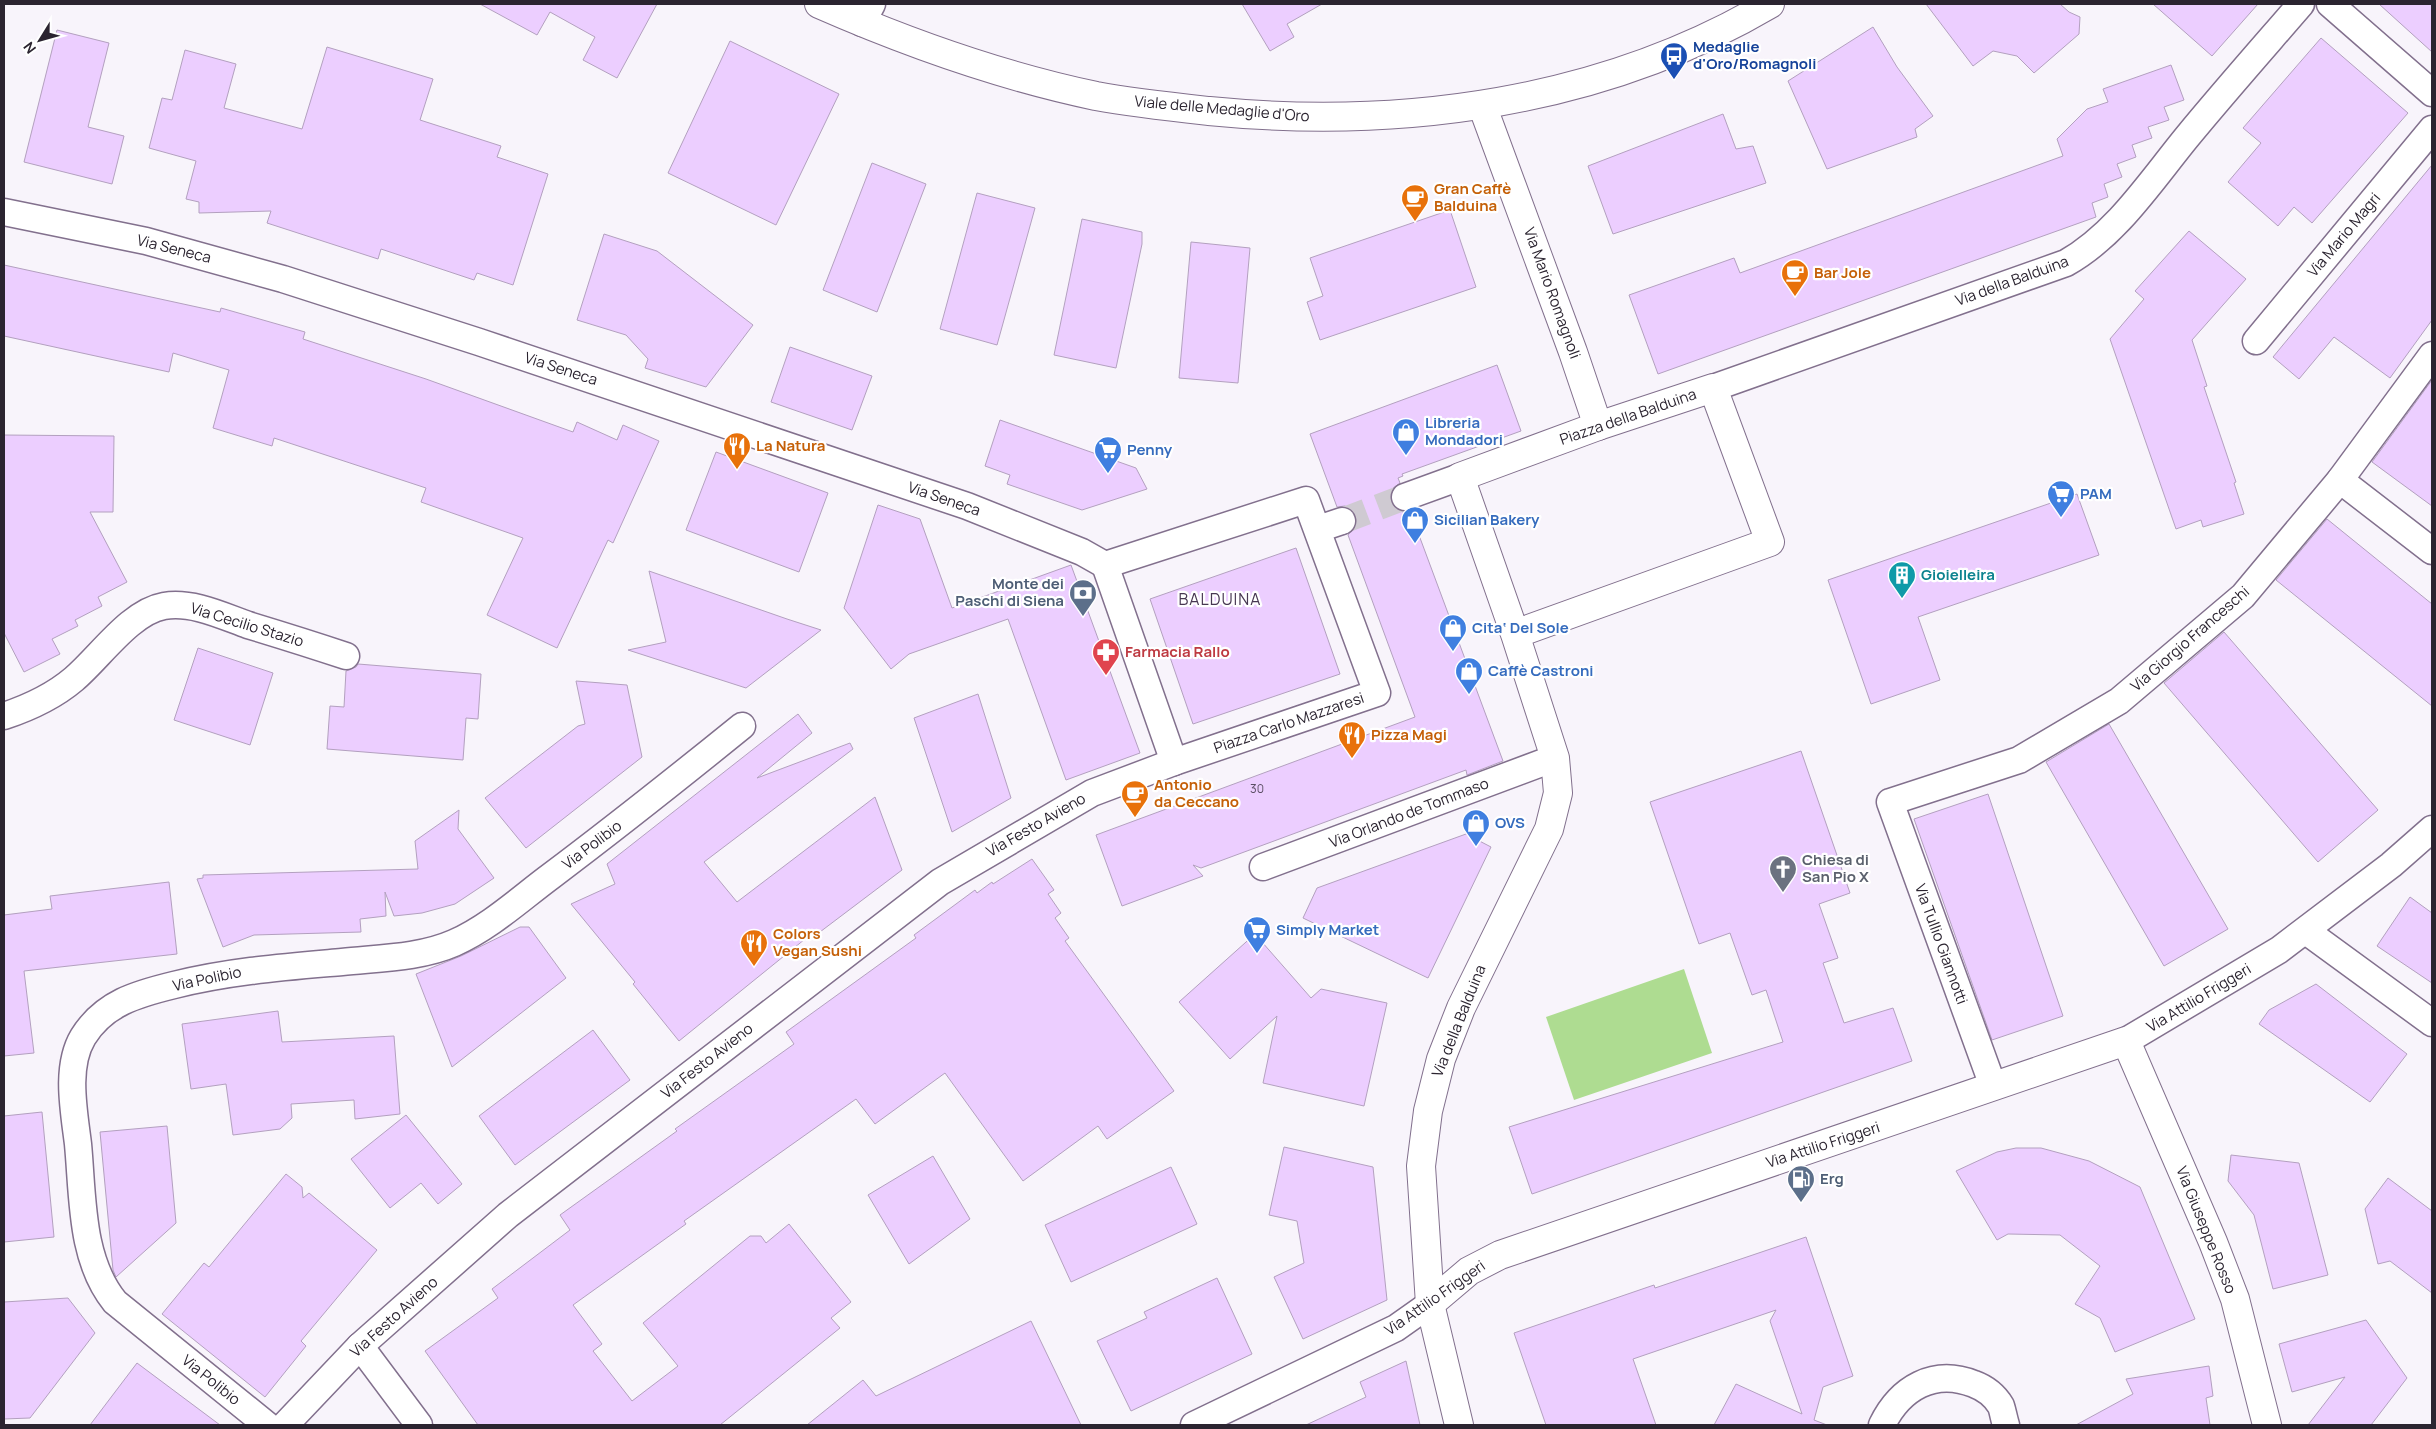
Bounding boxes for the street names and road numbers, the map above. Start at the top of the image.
street label: Viale delle Medaglie d'Oro [1134,90,1311,127]
street label: Via Mario Magri [2302,188,2385,281]
street label: Via Mario Romagnoli [1519,224,1586,361]
street label: Via Seneca [135,229,213,268]
street label: Via della Balduina [1952,250,2071,311]
street label: Via Seneca [522,347,600,390]
street label: Piazza della Balduina [1557,383,1699,450]
street label: Via Seneca [905,476,983,521]
street label: Via Giorgio Franceschi [2126,581,2254,696]
street label: Via Cecilio Stazio [188,597,306,652]
street label: Piazza Carlo Mazzaresi [1211,687,1367,758]
street label: Via Orlando de Tommaso [1326,772,1492,853]
street label: Via Festo Avieno [982,788,1089,862]
street label: Via Polibio [558,815,626,874]
street label: Via Tullio Giannotti [1910,881,1973,1007]
street label: Via Attilio Friggeri [2143,958,2255,1037]
street label: Via Polibio [171,961,243,996]
street label: Via della Balduina [1426,962,1491,1080]
street label: Via Festo Avieno [656,1018,757,1103]
street label: Via Attilio Friggeri [1763,1116,1882,1173]
street label: Via Giuseppe Rosso [2171,1163,2242,1297]
street label: Via Attilio Friggeri [1380,1255,1489,1340]
street label: Via Festo Avieno [345,1271,442,1362]
street label: Via Polibio [178,1350,245,1410]

